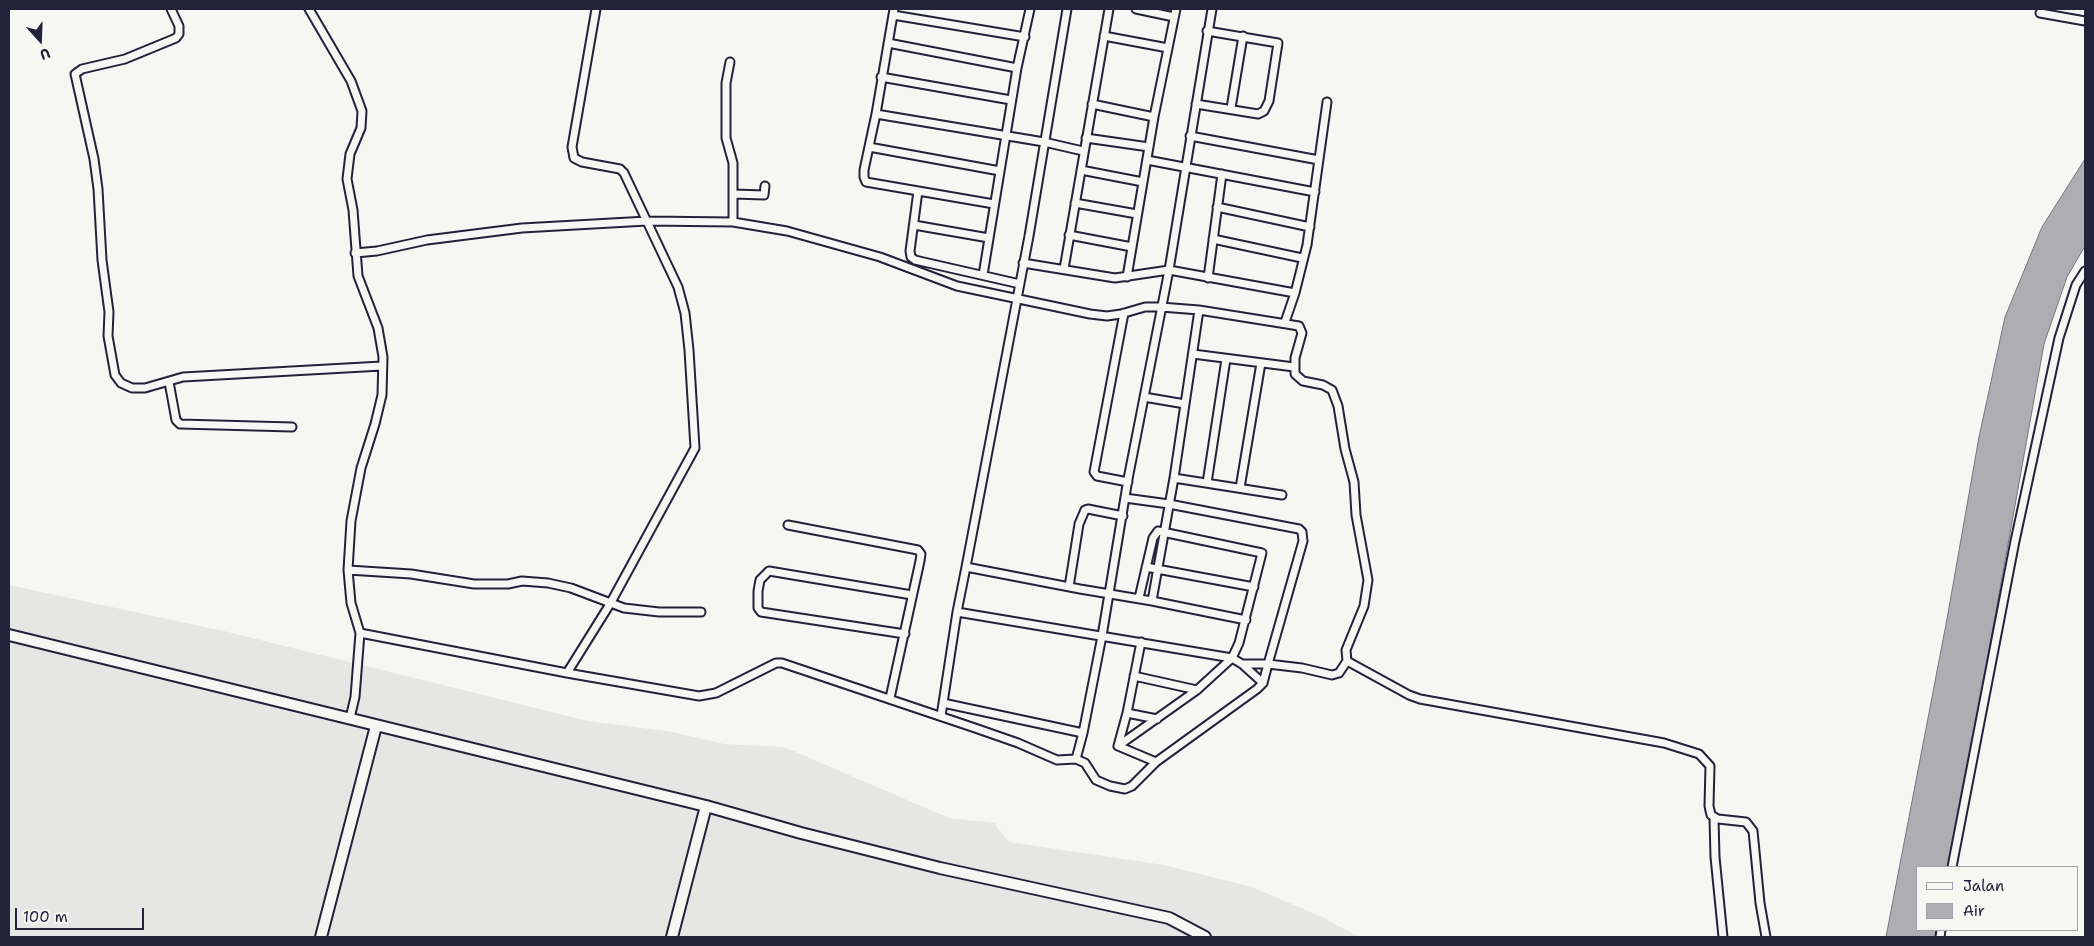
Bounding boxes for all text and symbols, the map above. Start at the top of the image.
north arrow [15,15,65,65]
text: U [38,44,53,64]
legend [1916,866,2079,931]
text: Jalan [1963,876,2004,896]
scale bar [18,898,146,930]
text: Air [1963,901,1985,921]
text: 100 m [23,907,68,927]

